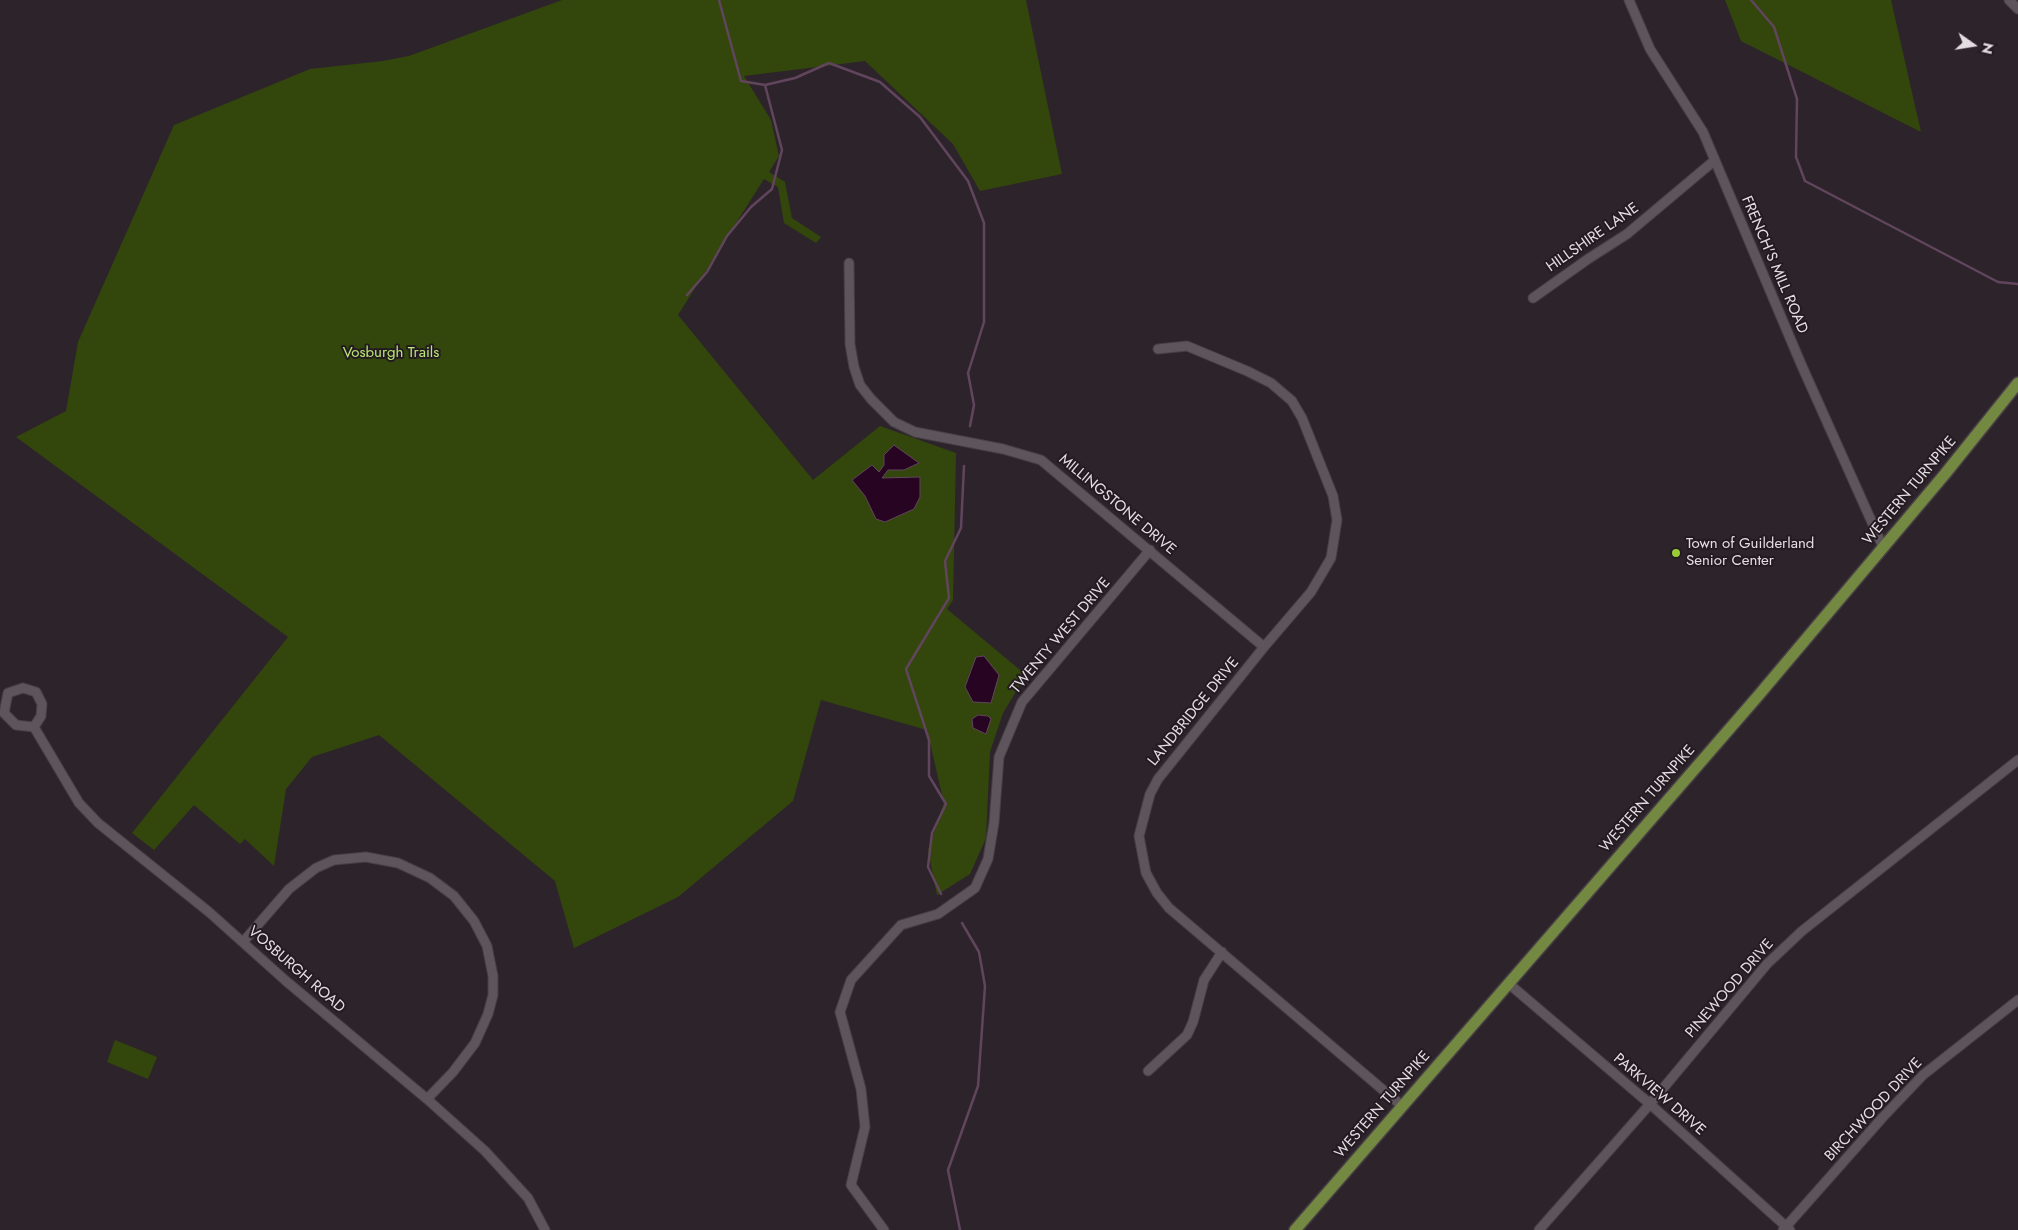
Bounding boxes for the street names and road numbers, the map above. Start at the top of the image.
street label: FRENCH'S MILL ROAD [1737,194,1811,336]
street label: HILLSHIRE LANE [1543,199,1643,277]
street label: WESTERN TURNPIKE [1859,433,1961,549]
street label: MILLINGSTONE DRIVE [1055,451,1179,559]
street label: TWENTY WEST DRIVE [1007,574,1115,698]
street label: LANDBRIDGE DRIVE [1145,654,1243,770]
street label: WESTERN TURNPIKE [1597,742,1699,856]
street label: VOSBURGH ROAD [244,923,348,1017]
street label: PINEWOOD DRIVE [1682,936,1778,1042]
street label: WESTERN TURNPIKE [1332,1048,1434,1162]
street label: PARKVIEW DRIVE [1609,1050,1709,1140]
street label: BIRCHWOOD DRIVE [1821,1055,1927,1165]

